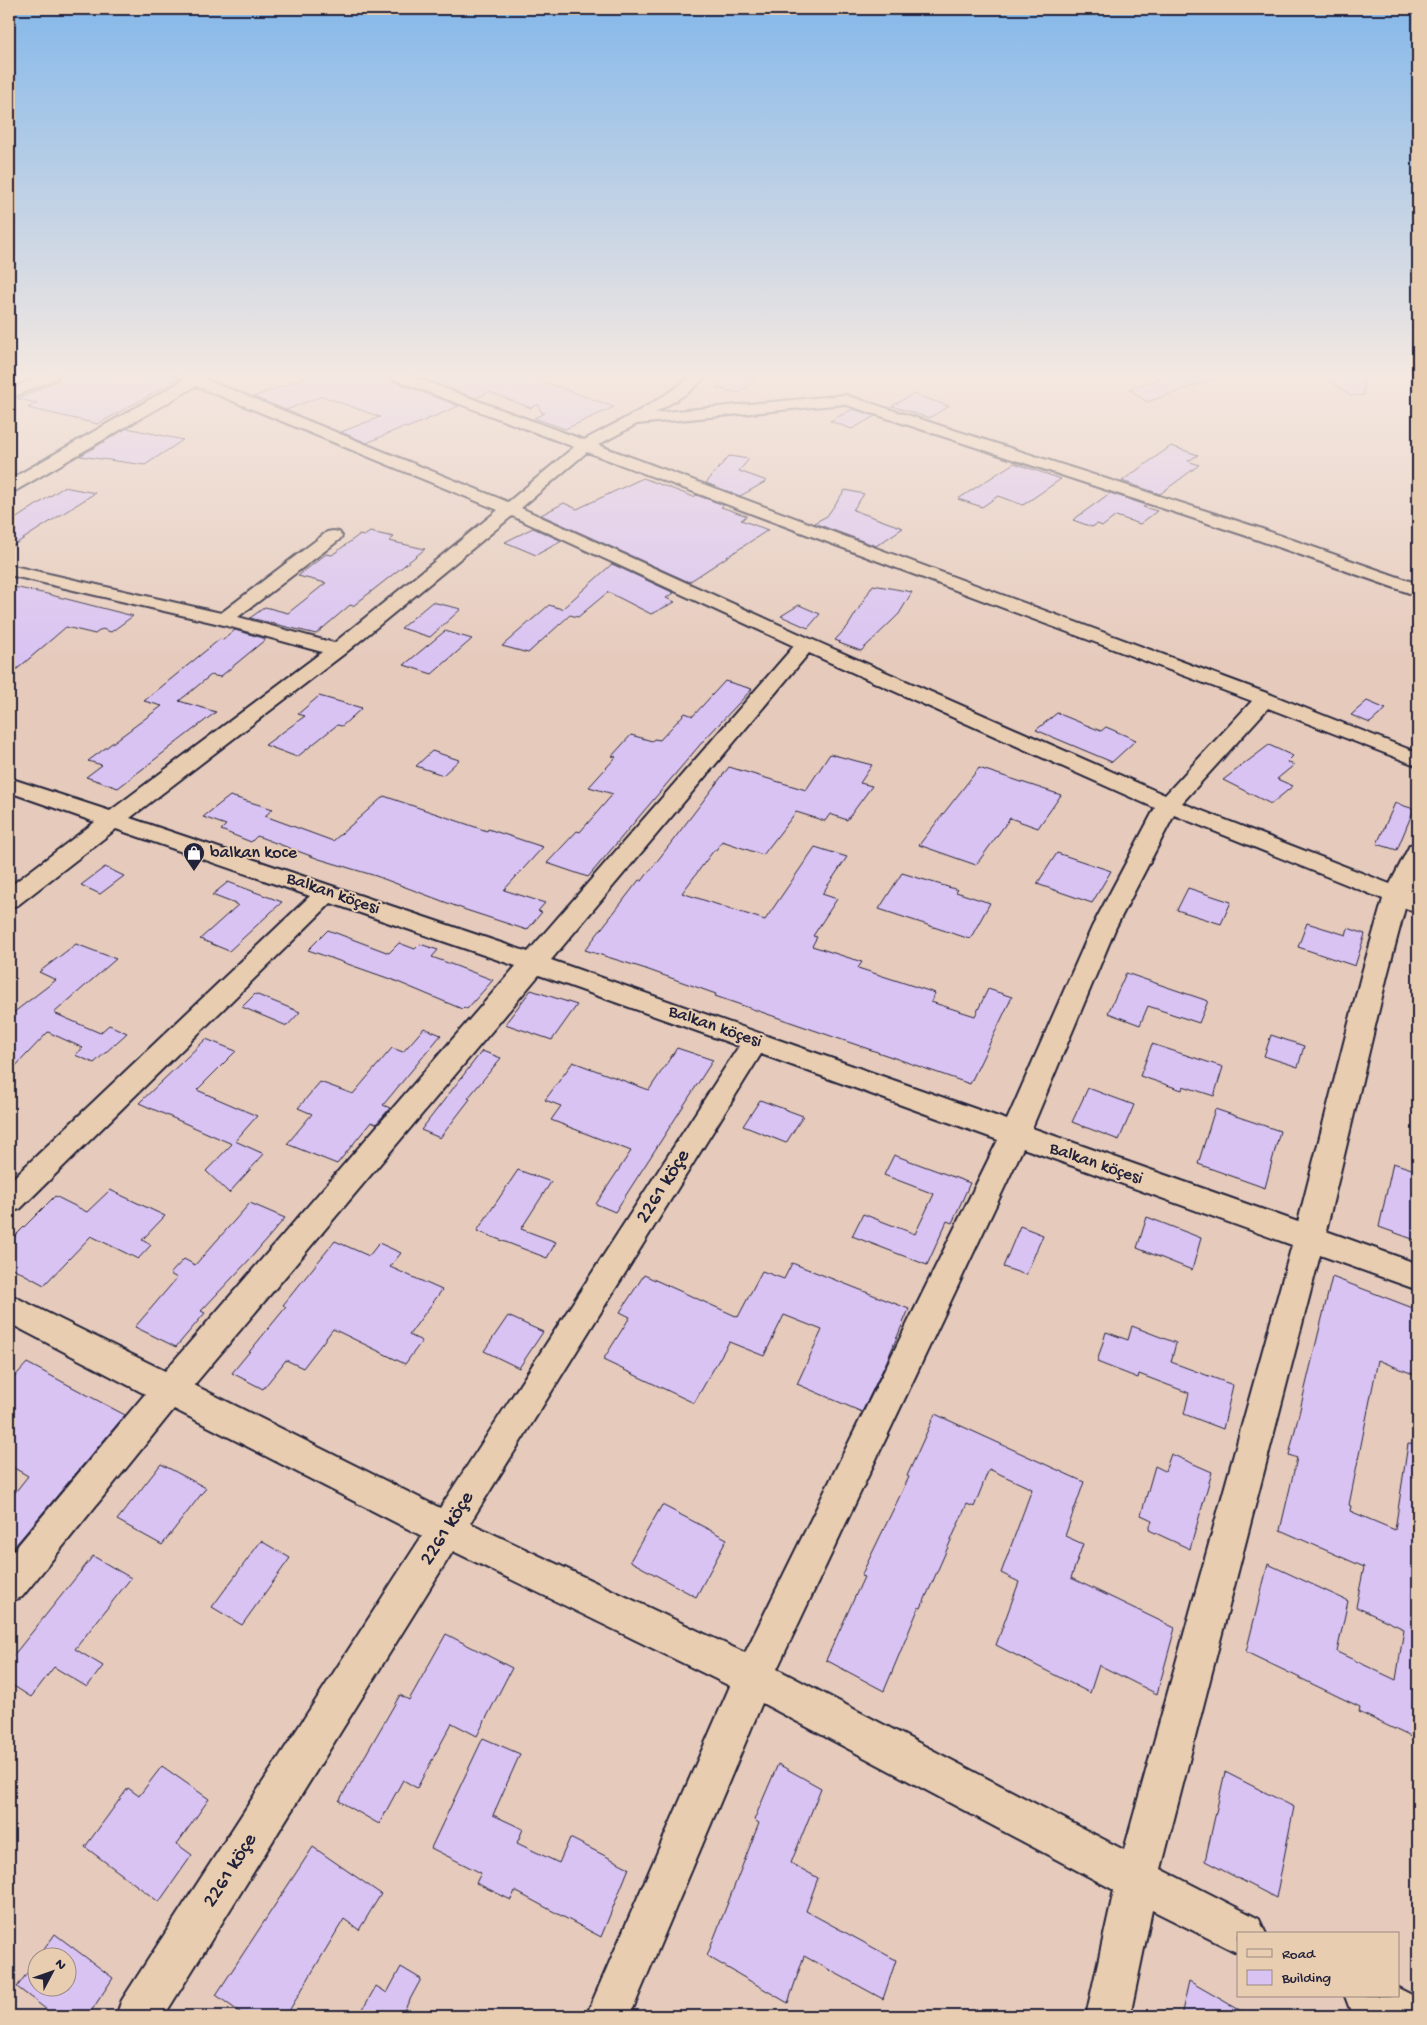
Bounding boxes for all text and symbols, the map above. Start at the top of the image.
shop icon: balkan koce [182,841,206,872]
place label: balkan koce [210,843,298,864]
street label: Balkan köçesi [283,868,383,920]
street label: Balkan köçesi [665,1001,765,1053]
street label: Balkan köçesi [1046,1138,1146,1190]
street label: 2261 köçe [631,1144,697,1229]
street label: 2261 köçe [415,1486,481,1571]
street label: 2261 köçe [198,1828,264,1913]
legend [1237,1932,1400,1998]
text: Road [1282,1946,1316,1964]
north arrow [28,1948,78,1998]
text: N [51,1956,69,1974]
text: Building [1281,1970,1331,1988]

